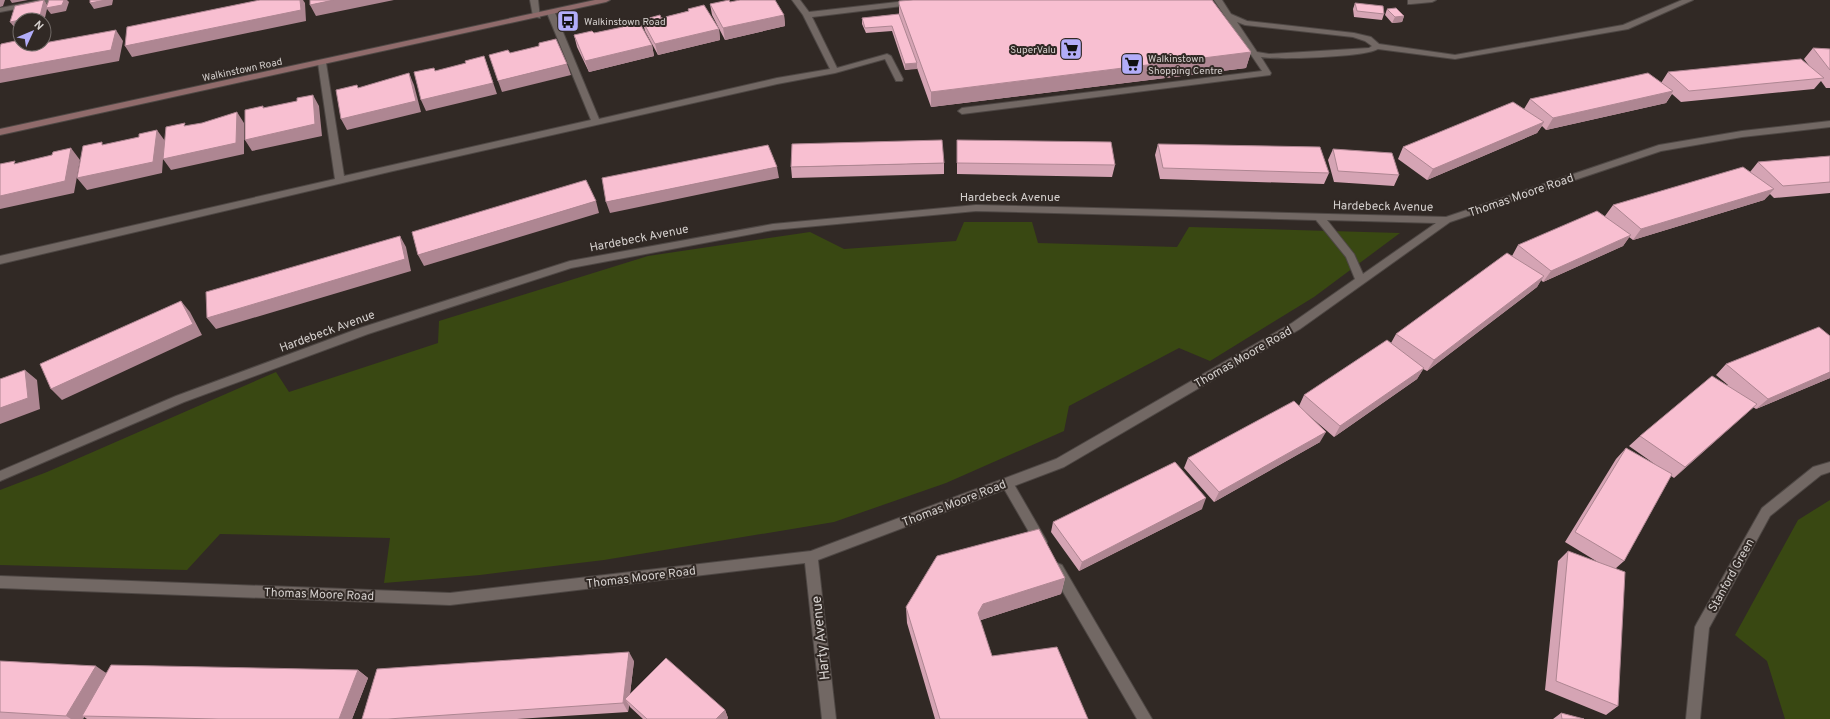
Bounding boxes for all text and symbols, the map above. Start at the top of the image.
bus stop icon: Walkinstown Road [555,8,581,34]
north arrow [12,12,52,52]
place label: Walkinstown Road [584,16,666,29]
text: N [31,18,46,33]
supermarket icon: SuperValu [1058,36,1084,62]
place label: SuperValu [1010,44,1056,57]
supermarket icon: Walkinstown Shopping Centre [1119,51,1145,77]
place label: Walkinstown Shopping Centre [1148,53,1223,78]
street label: Walkinstown Road [201,56,284,85]
street label: Thomas Moore Road [1467,170,1576,221]
street label: Hardebeck Avenue [960,190,1060,206]
street label: Hardebeck Avenue [1333,198,1433,216]
street label: Hardebeck Avenue [588,222,690,256]
street label: Hardebeck Avenue [277,307,377,357]
street label: Thomas Moore Road [1192,323,1295,392]
street label: Thomas Moore Road [900,477,1009,531]
street label: Stanford Green [1705,536,1759,615]
street label: Thomas Moore Road [585,563,697,593]
street label: Thomas Moore Road [264,585,374,605]
street label: Harty Avenue [809,595,834,681]

